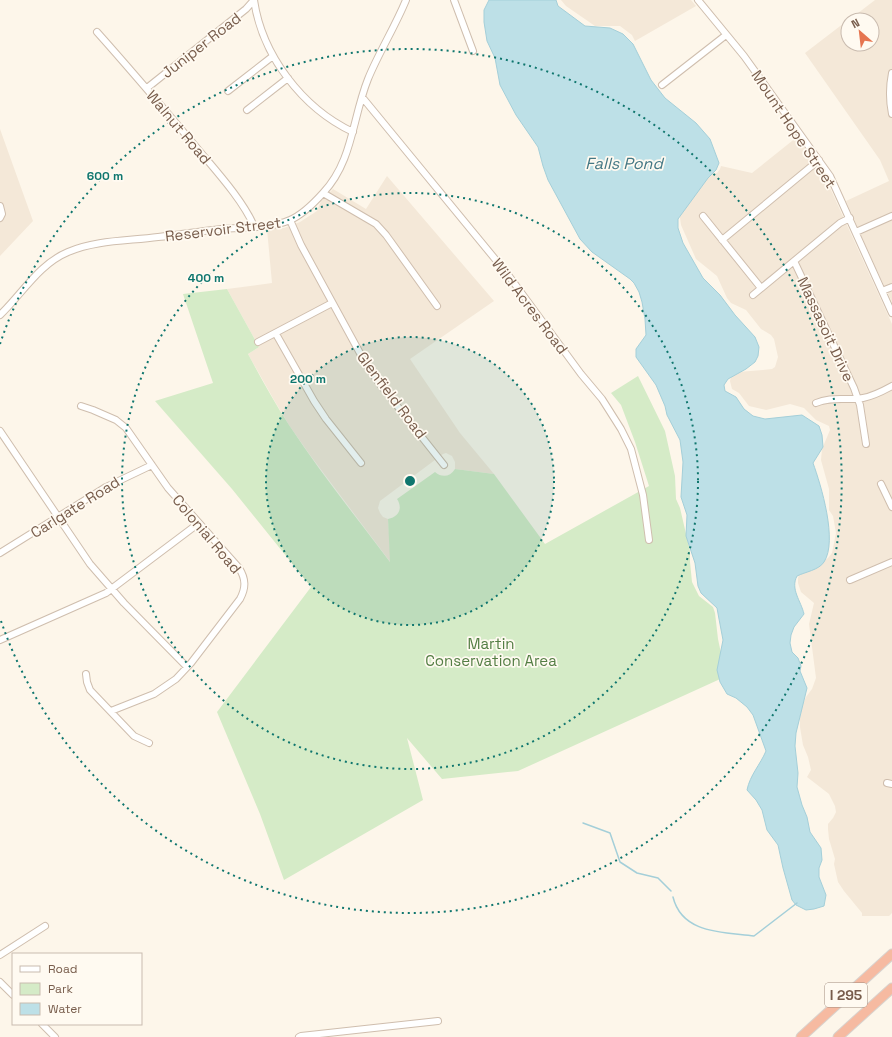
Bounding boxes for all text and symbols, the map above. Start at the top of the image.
street label: Juniper Road [158,8,244,82]
north arrow [840,12,880,52]
text: N [849,15,862,31]
street label: Mount Hope Street [747,66,841,192]
street label: Walnut Road [142,86,216,168]
water label: Falls Pond [585,153,664,174]
text: 600 m [87,168,123,184]
street label: Reservoir Street [164,212,282,246]
street label: Wild Acres Road [488,254,572,358]
text: 400 m [188,270,224,286]
street label: Massasoit Drive [793,274,859,385]
street label: Glenfield Road [353,348,431,442]
text: 200 m [290,371,326,387]
street label: Carlgate Road [27,472,123,542]
centre of rings [403,474,417,488]
street label: Colonial Road [168,490,246,578]
park label: Martin Conservation Area [425,634,557,670]
legend [12,953,142,1025]
text: Road [48,961,77,977]
text: Park [48,981,73,997]
road number: I 295 [825,983,867,1007]
text: Water [48,1001,82,1017]

